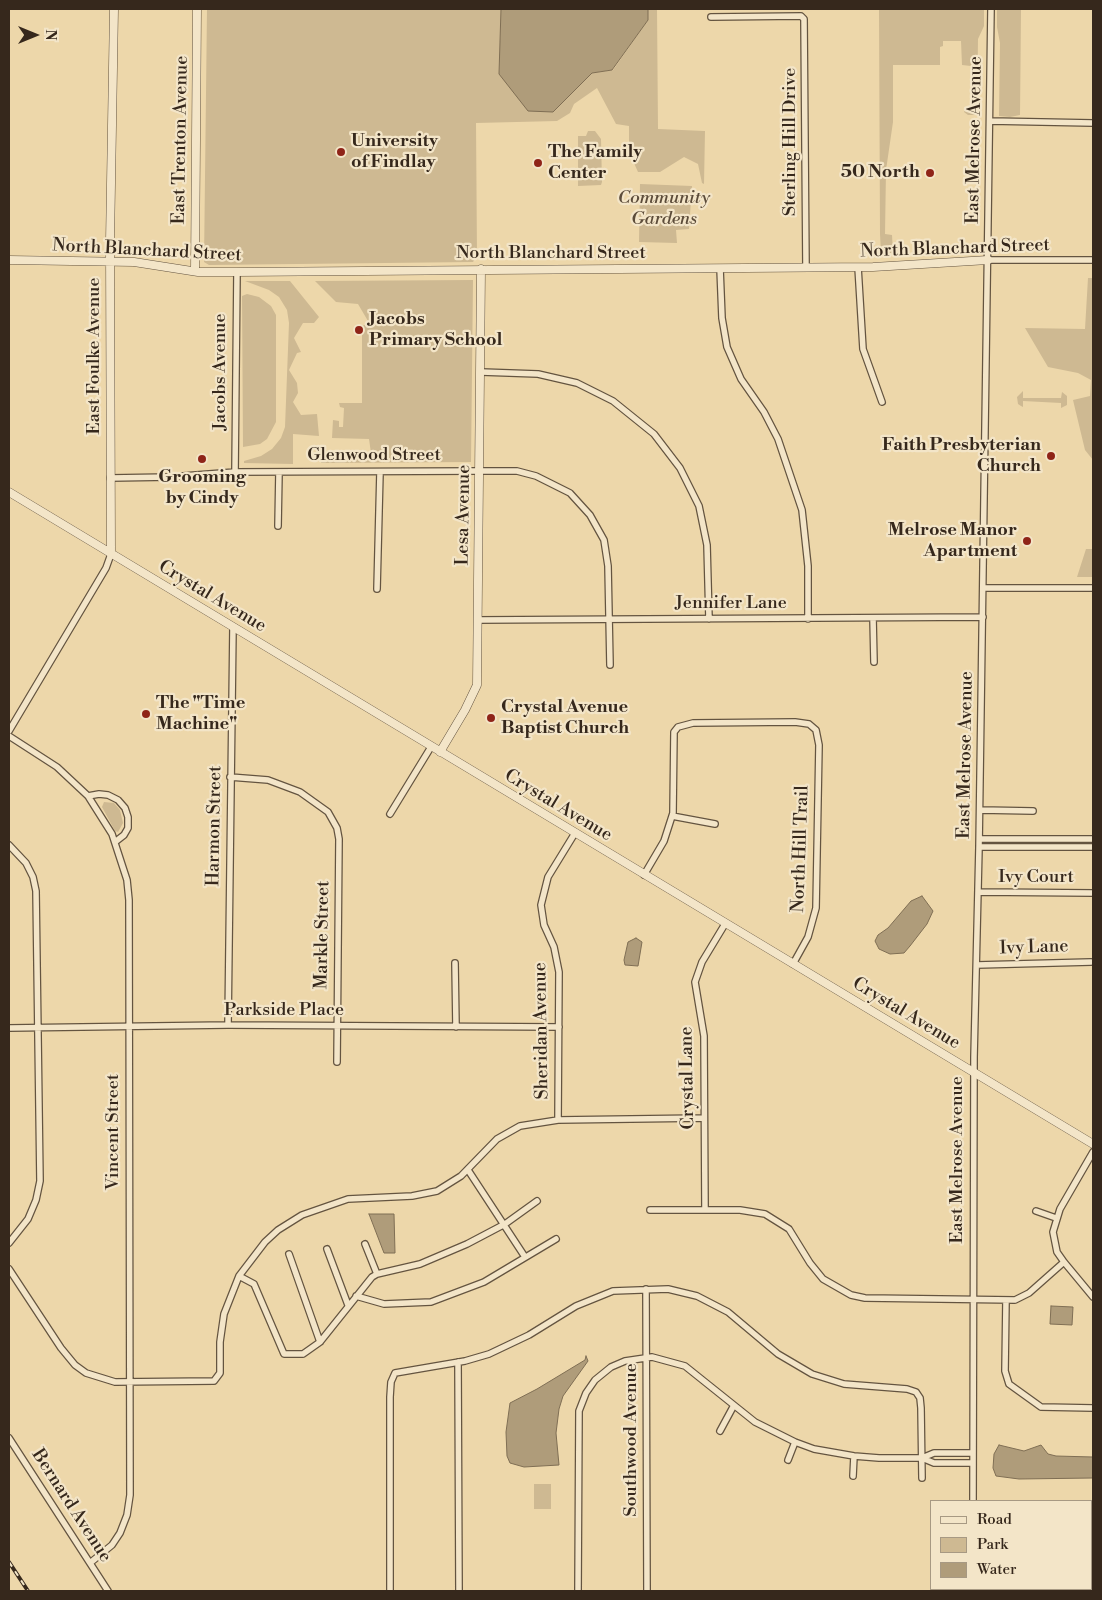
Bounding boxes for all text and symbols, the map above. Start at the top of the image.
north arrow [10,10,60,60]
text: N [41,29,59,41]
street label: East Trenton Avenue [169,55,193,225]
street label: East Melrose Avenue [963,56,987,224]
street label: Sterling Hill Drive [780,68,802,216]
place label: University of Findlay [351,131,438,173]
place label: The Family Center [548,142,642,184]
marker: University of Findlay [335,146,347,158]
marker: The Family Center [532,157,544,169]
place label: 50 North [841,162,920,184]
marker: 50 North [924,167,936,179]
park label: Community Gardens [618,188,710,230]
street label: North Blanchard Street [52,235,242,267]
street label: North Blanchard Street [860,235,1050,263]
street label: North Blanchard Street [456,243,646,265]
street label: East Foulke Avenue [84,277,106,435]
place label: Jacobs Primary School [369,309,502,352]
street label: Jacobs Avenue [210,313,232,431]
marker: Jacobs Primary School [353,324,365,336]
place label: Faith Presbyterian Church [882,435,1041,478]
street label: Glenwood Street [307,445,441,467]
marker: Faith Presbyterian Church [1045,450,1057,462]
marker: Grooming by Cindy [196,453,208,465]
street label: Lesa Avenue [452,464,476,566]
place label: Grooming by Cindy [158,467,246,509]
place label: Melrose Manor Apartment [888,520,1017,562]
marker: Melrose Manor Apartment [1021,535,1033,547]
street label: Crystal Avenue [154,556,270,638]
street label: Jennifer Lane [675,593,787,615]
street label: East Melrose Avenue [954,671,978,839]
place label: The "Time Machine" [156,693,245,736]
place label: Crystal Avenue Baptist Church [501,697,629,740]
marker: The "Time Machine" [140,708,152,720]
marker: Crystal Avenue Baptist Church [485,712,497,724]
street label: Harmon Street [203,765,227,887]
street label: Crystal Avenue [500,765,616,847]
street label: North Hill Trail [788,785,814,913]
street label: Ivy Court [998,867,1074,889]
street label: Markle Street [311,880,335,990]
street label: Ivy Lane [999,936,1069,960]
street label: Sheridan Avenue [530,962,554,1100]
street label: Crystal Avenue [848,973,964,1055]
street label: Parkside Place [224,1000,344,1022]
street label: Crystal Lane [676,1026,700,1130]
street label: Vincent Street [103,1074,125,1190]
street label: East Melrose Avenue [947,1076,969,1244]
street label: Southwood Avenue [621,1363,643,1517]
street label: Bernard Avenue [26,1445,116,1567]
legend [930,1500,1092,1590]
text: Road [977,1510,1012,1529]
text: Park [977,1535,1008,1554]
text: Water [977,1560,1016,1579]

